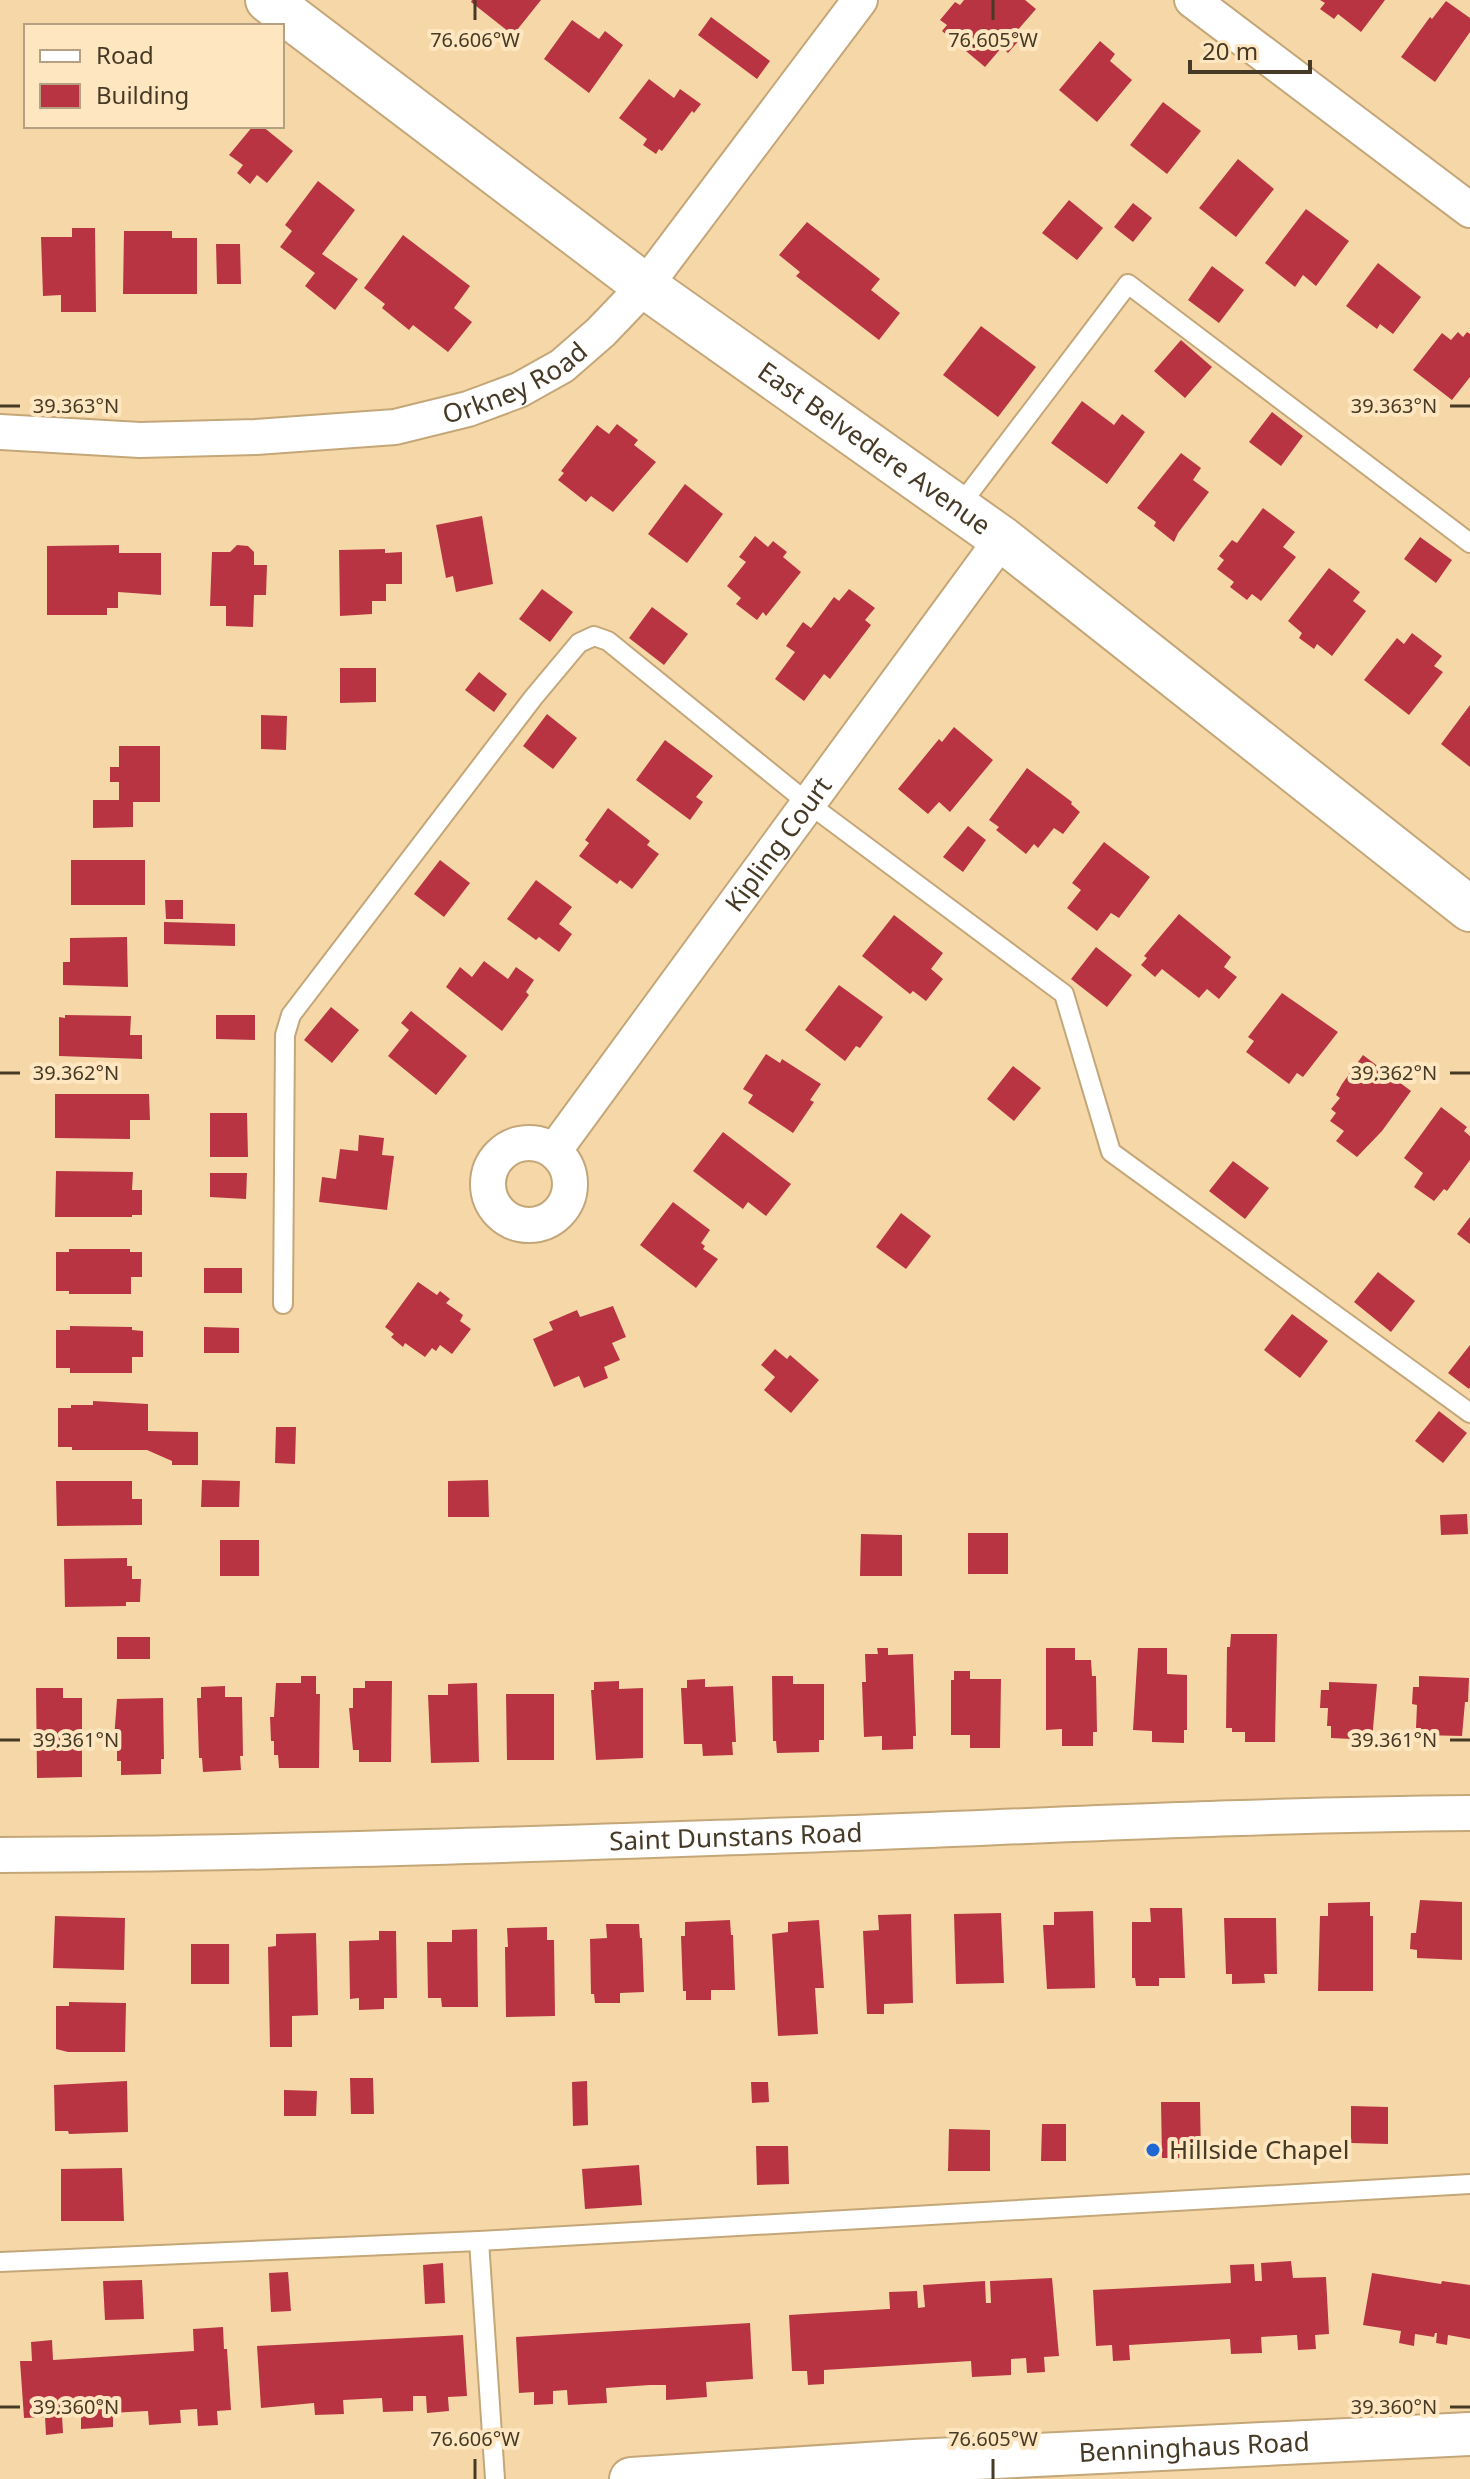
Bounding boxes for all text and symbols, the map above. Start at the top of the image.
legend [24,24,284,128]
scale bar [1190,24,1310,74]
text: 76.606°W [430,26,520,53]
text: 76.605°W [948,26,1038,53]
text: 20 m [1202,34,1258,67]
text: Road [96,38,154,71]
text: Building [96,78,189,111]
street label: Orkney Road [439,333,595,432]
street label: East Belvedere Avenue [751,353,998,542]
text: 39.363°N [33,392,119,419]
text: 39.363°N [1351,392,1437,419]
street label: Kipling Court [716,769,839,919]
text: 39.362°N [33,1059,119,1086]
text: 39.362°N [1351,1059,1437,1086]
text: 39.361°N [33,1726,119,1753]
text: 39.361°N [1351,1726,1437,1753]
street label: Saint Dunstans Road [609,1814,863,1858]
place label: Hillside Chapel [1169,2131,1349,2167]
marker: Hillside Chapel [1144,2141,1162,2159]
text: 39.360°N [33,2393,119,2420]
text: 39.360°N [1351,2393,1437,2420]
street label: Benninghaus Road [1078,2423,1310,2470]
text: 76.606°W [430,2425,520,2452]
text: 76.605°W [948,2425,1038,2452]

